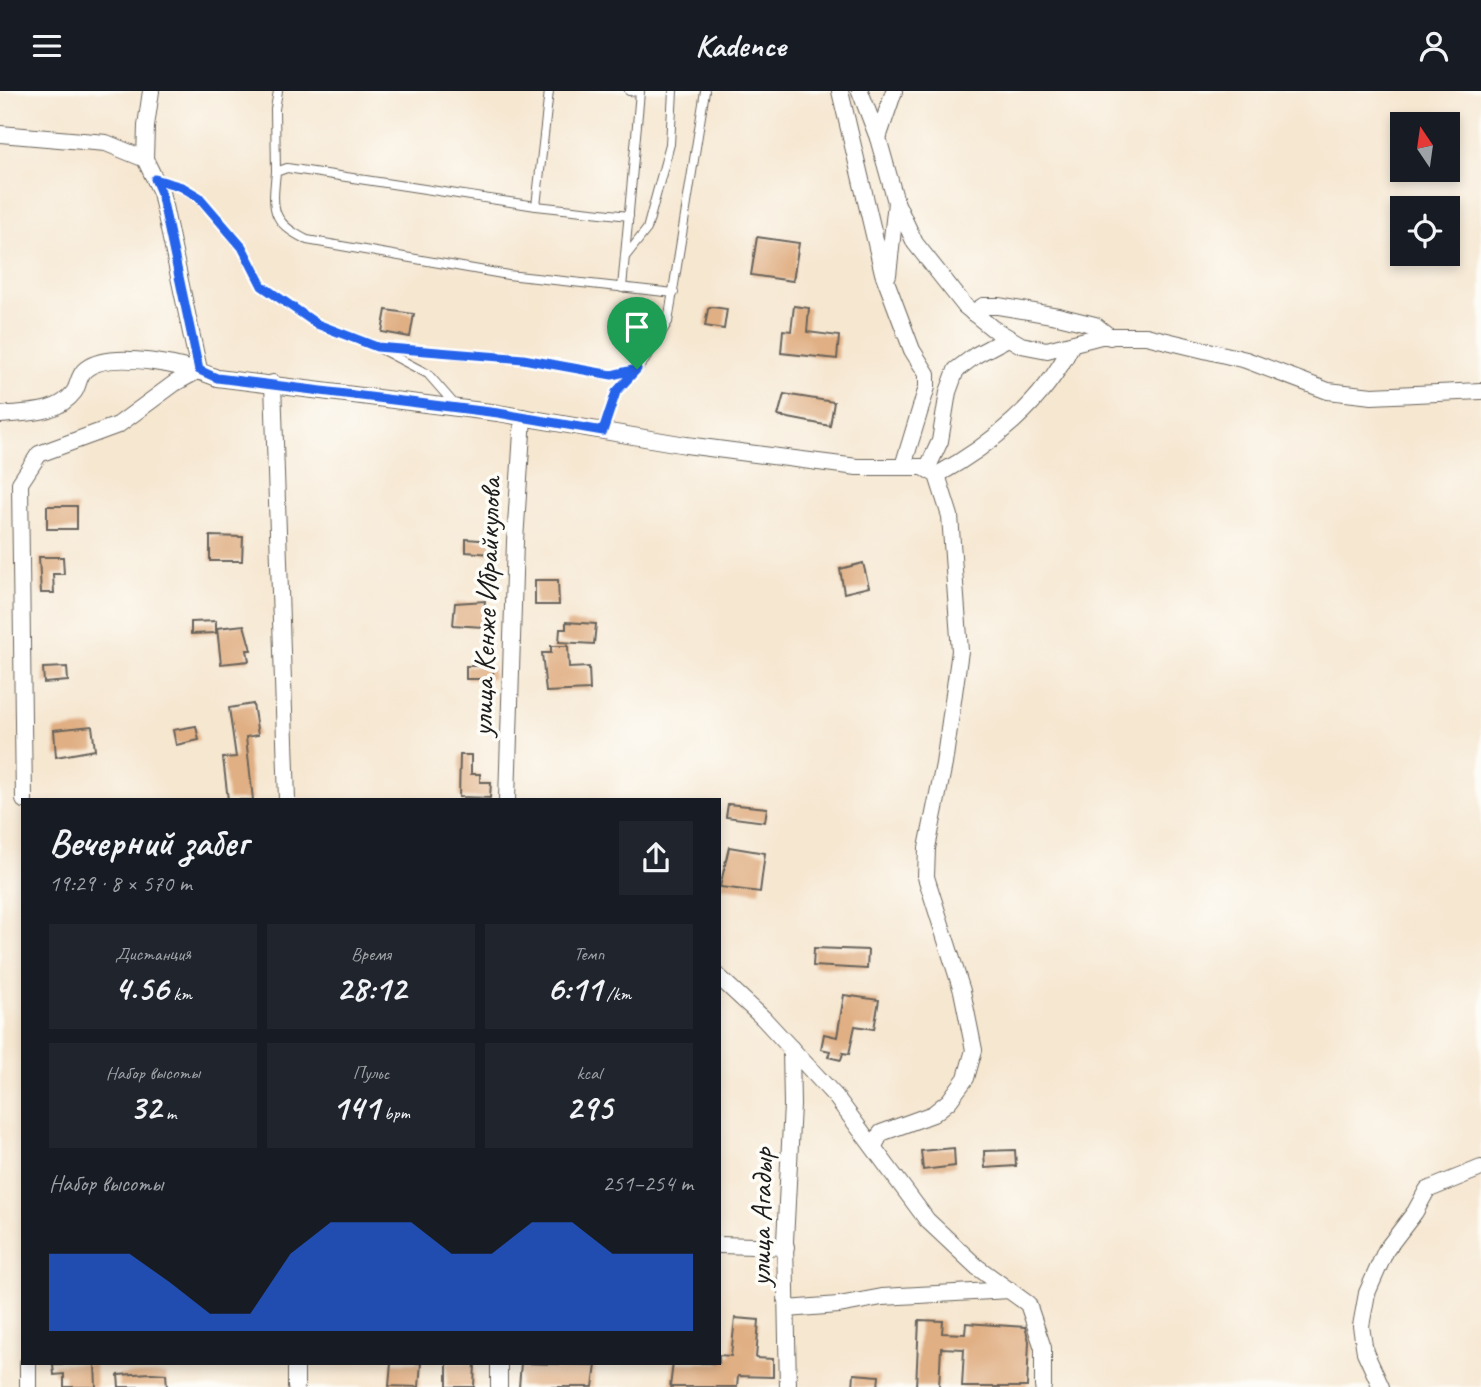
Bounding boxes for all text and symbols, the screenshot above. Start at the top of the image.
text: Kadence [695,25,786,66]
icon: menu [28,27,66,65]
icon: person [1415,27,1453,65]
north arrow [1390,112,1460,182]
map controls [1390,112,1460,266]
button: locate [1390,196,1460,266]
pin [607,297,667,369]
icon: arrive [618,308,656,346]
street label: улица Кенже Ибрайкулова [462,474,510,739]
text: Вечерний забег [49,819,248,866]
button: share [619,821,693,895]
text: 19:29 · 8 × 570 m [49,869,192,898]
text: Дистанция [115,942,191,966]
text: Время [351,942,391,966]
text: Темп [574,942,604,966]
text: 4.56 [114,966,169,1011]
text: 28:12 [336,966,406,1011]
text: 6:11 [547,966,602,1011]
text: km [169,982,192,1006]
text: /km [602,982,631,1006]
text: Набор высоты [106,1061,200,1085]
text: Пульс [353,1061,389,1085]
text: kcal [576,1061,602,1085]
text: 32 [130,1085,161,1130]
text: 141 [332,1085,379,1130]
text: 295 [566,1085,612,1130]
text: m [161,1101,176,1125]
text: bpm [379,1101,410,1125]
street label: улица Агадыр [741,1146,781,1289]
text: Набор высоты [49,1169,163,1198]
text: 251–254 m [602,1169,693,1198]

